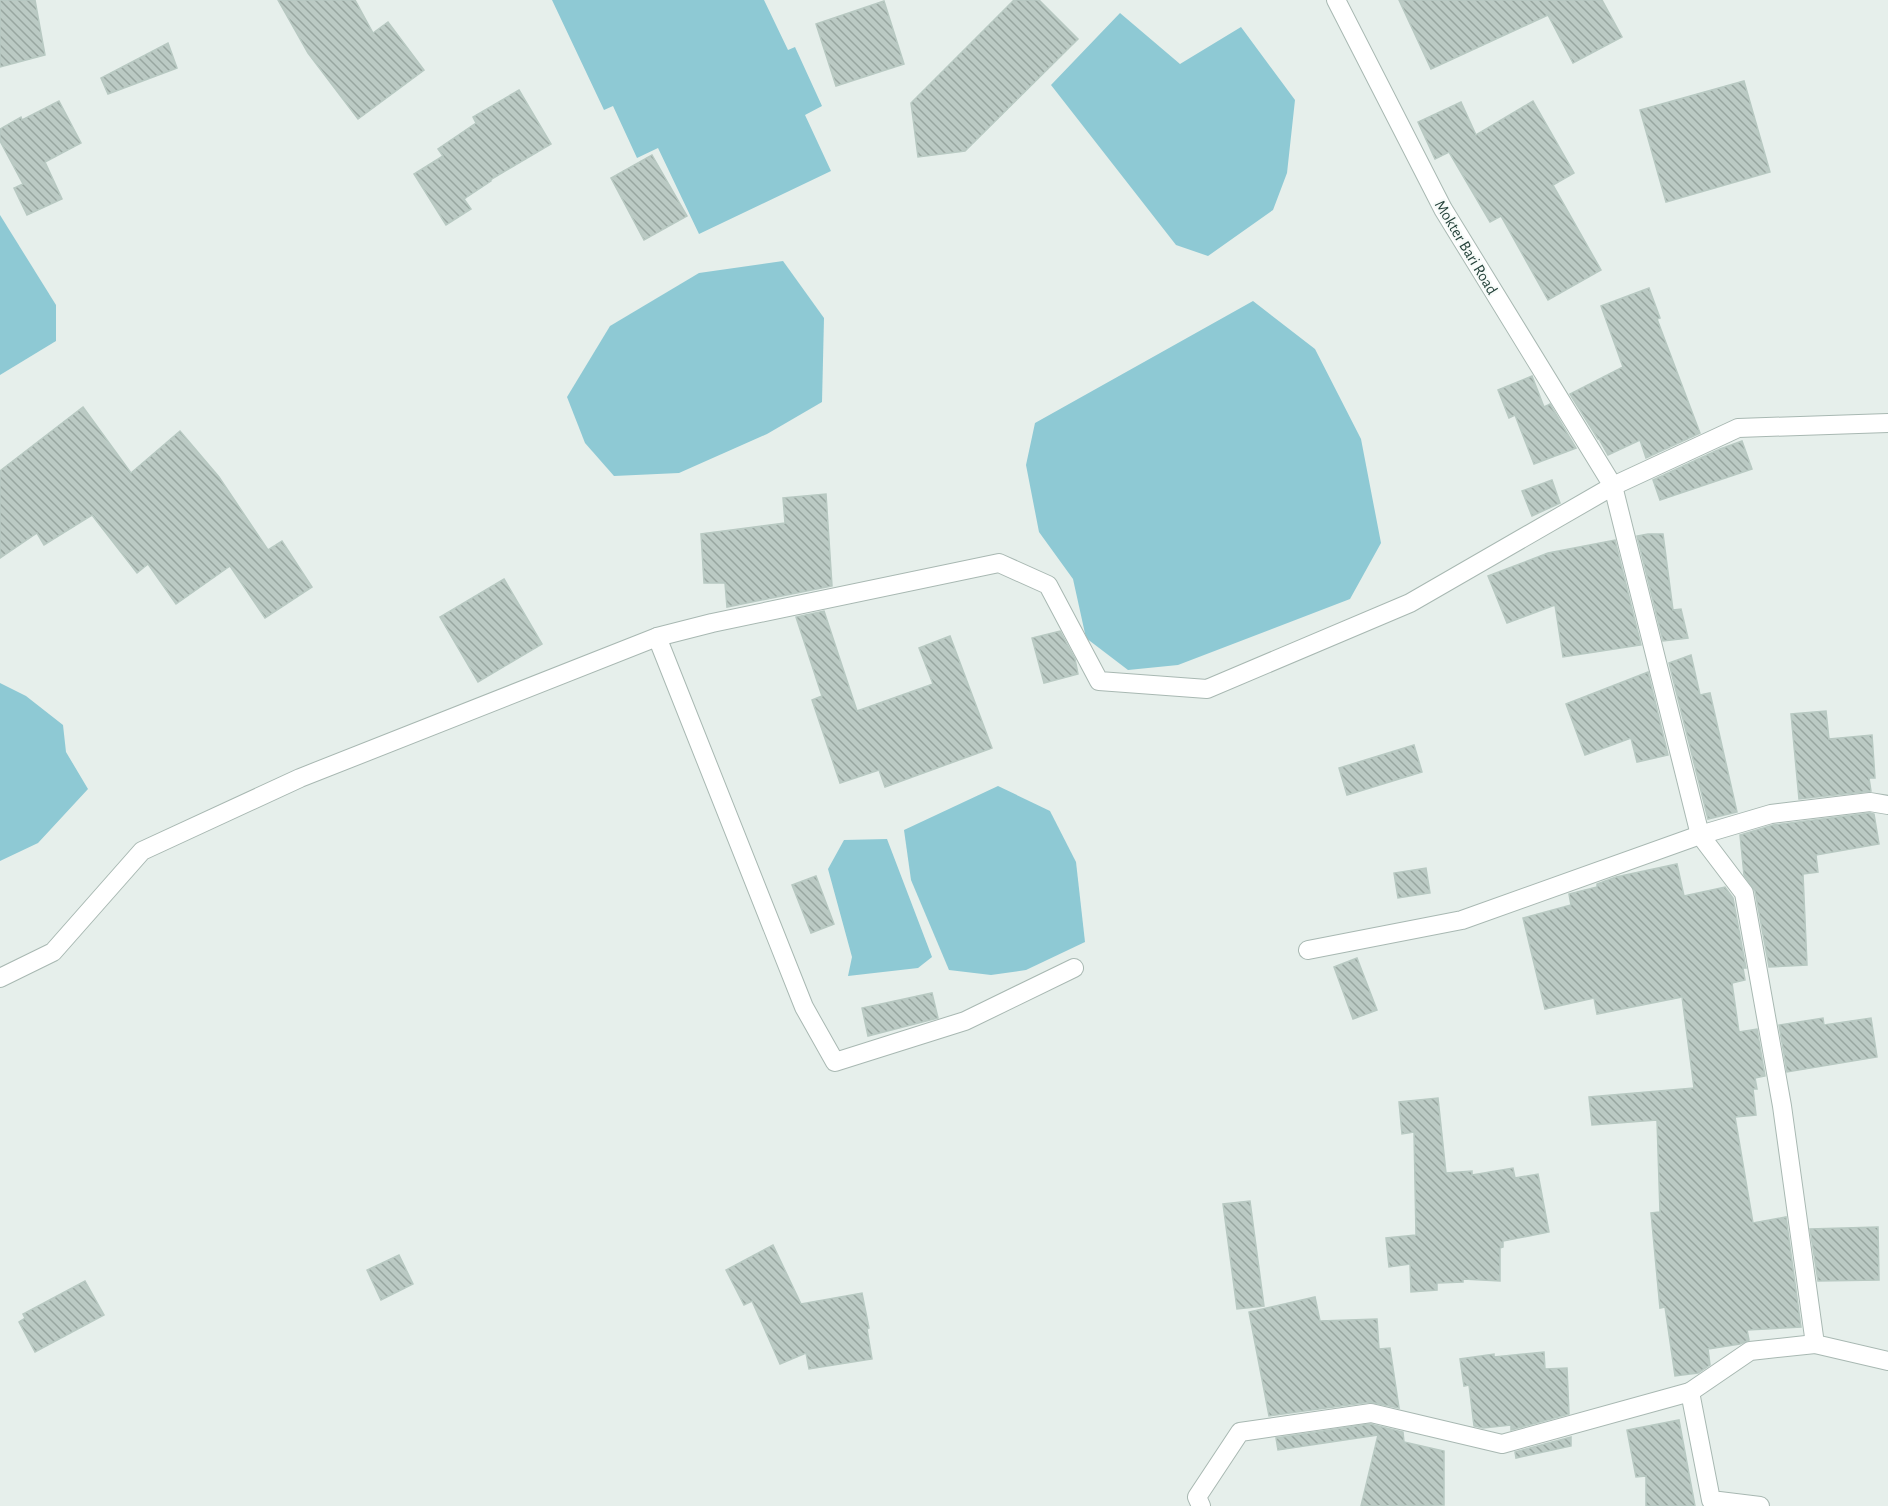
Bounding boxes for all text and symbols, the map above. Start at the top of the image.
street label: Mokter Bari Road [1432,198,1501,297]

